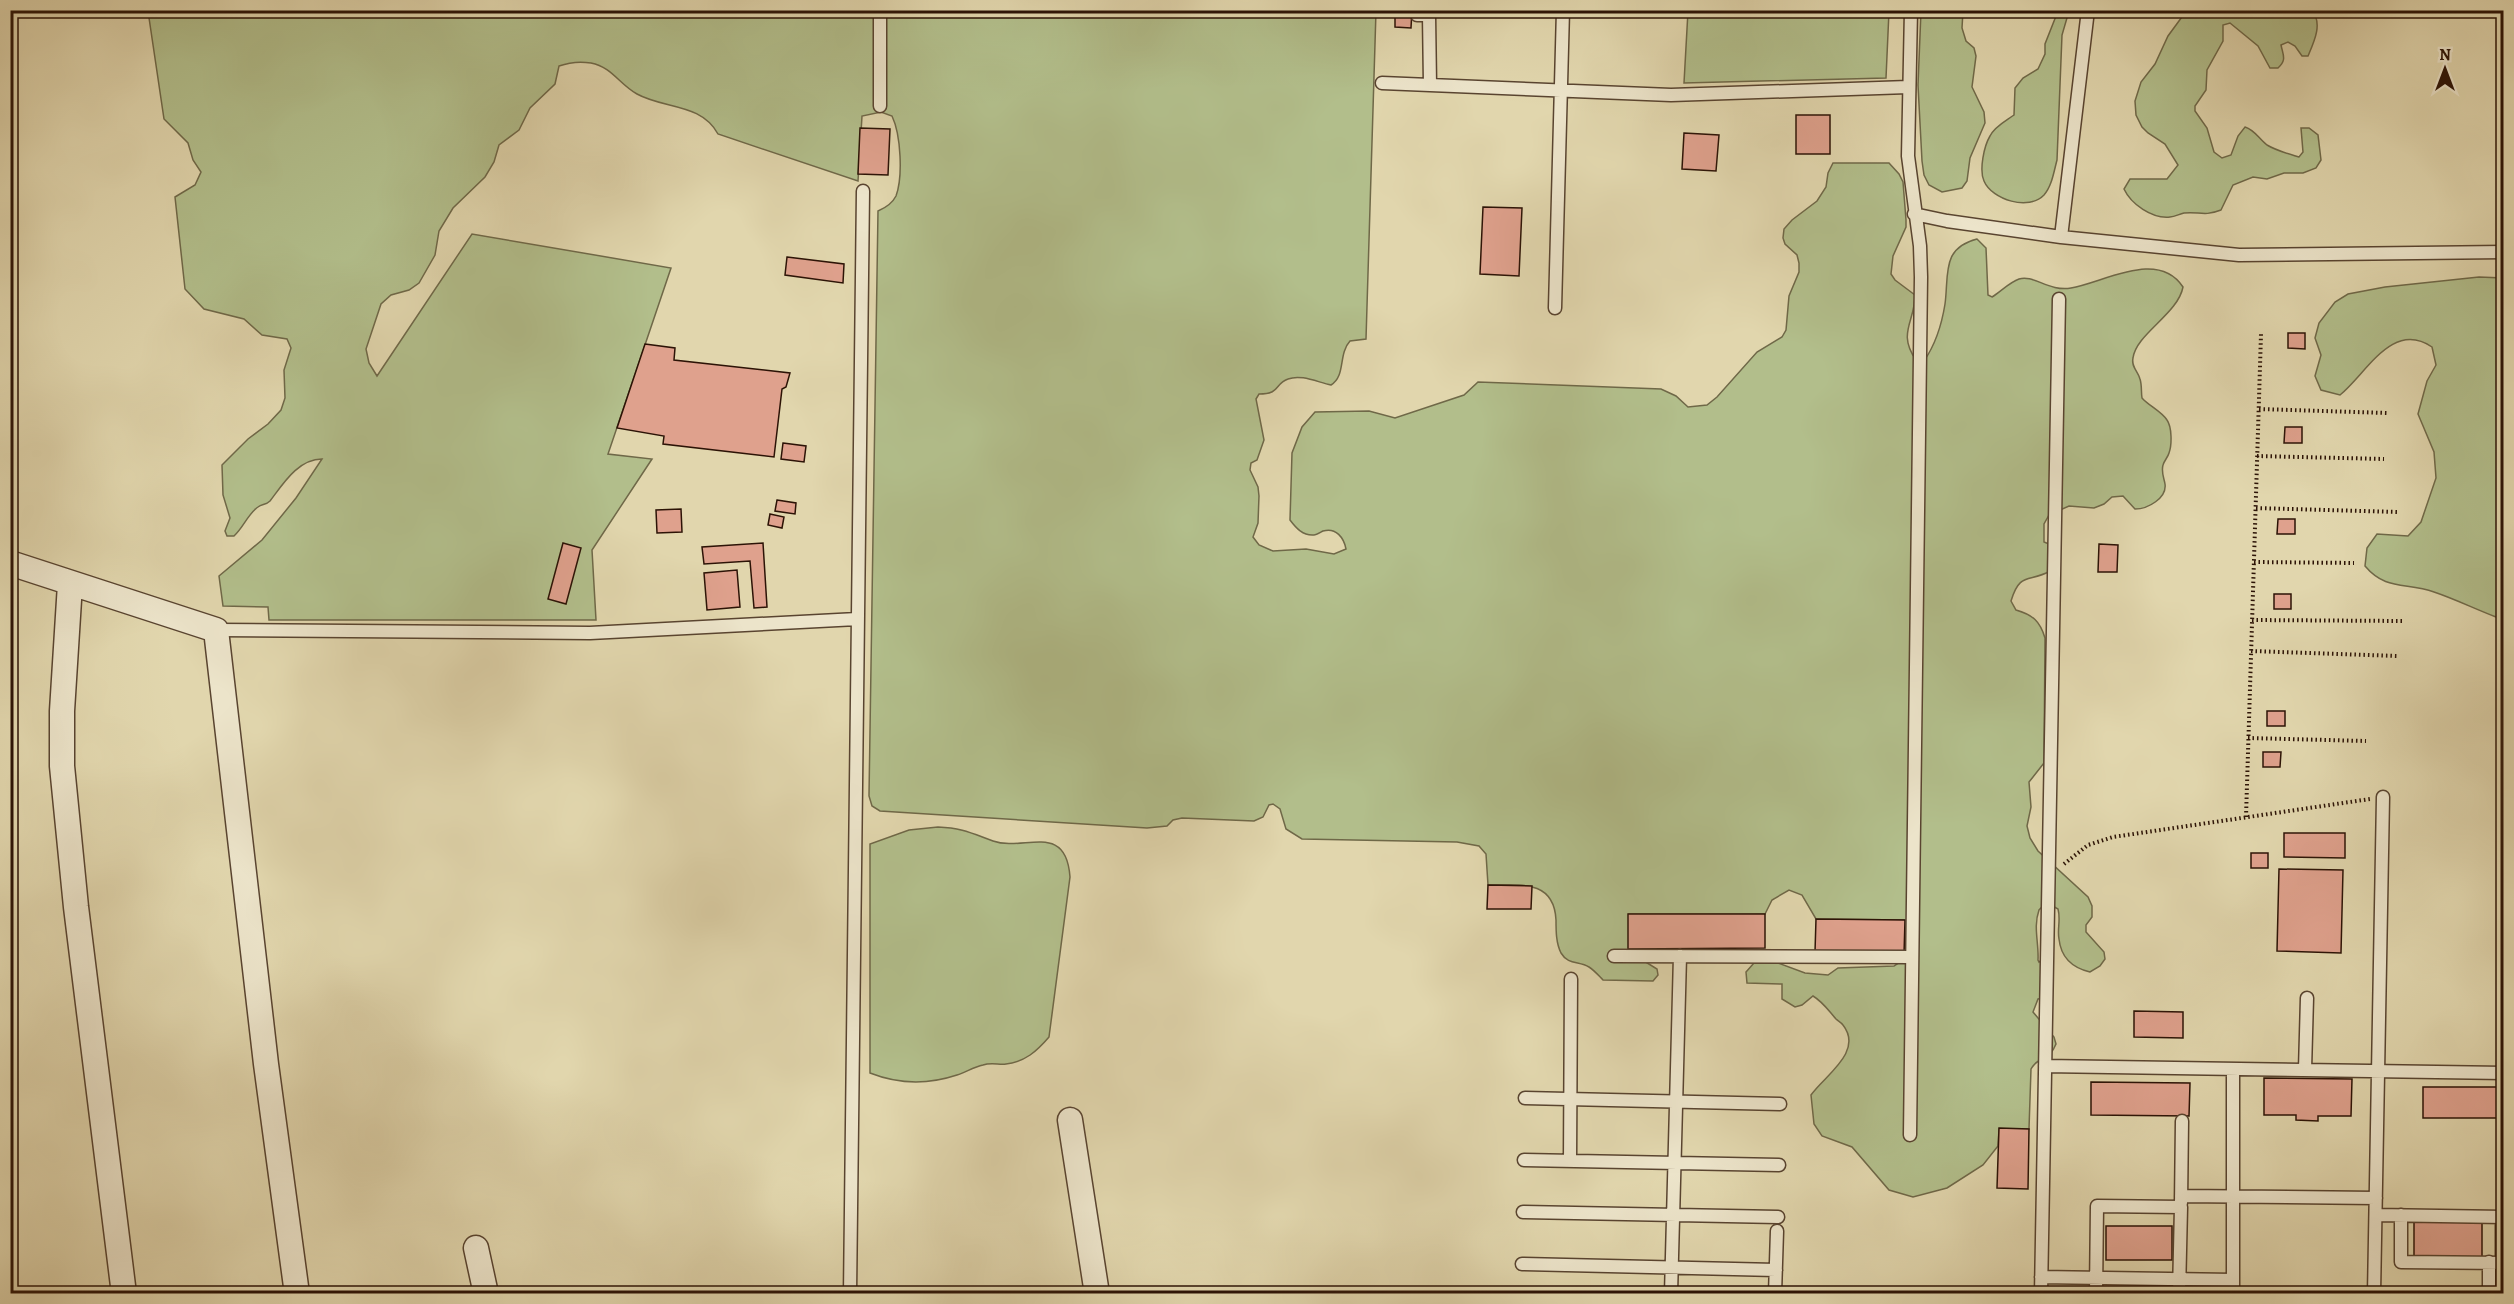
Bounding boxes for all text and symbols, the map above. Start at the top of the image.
north arrow [2415,39,2475,99]
text: N [2439,44,2451,66]

